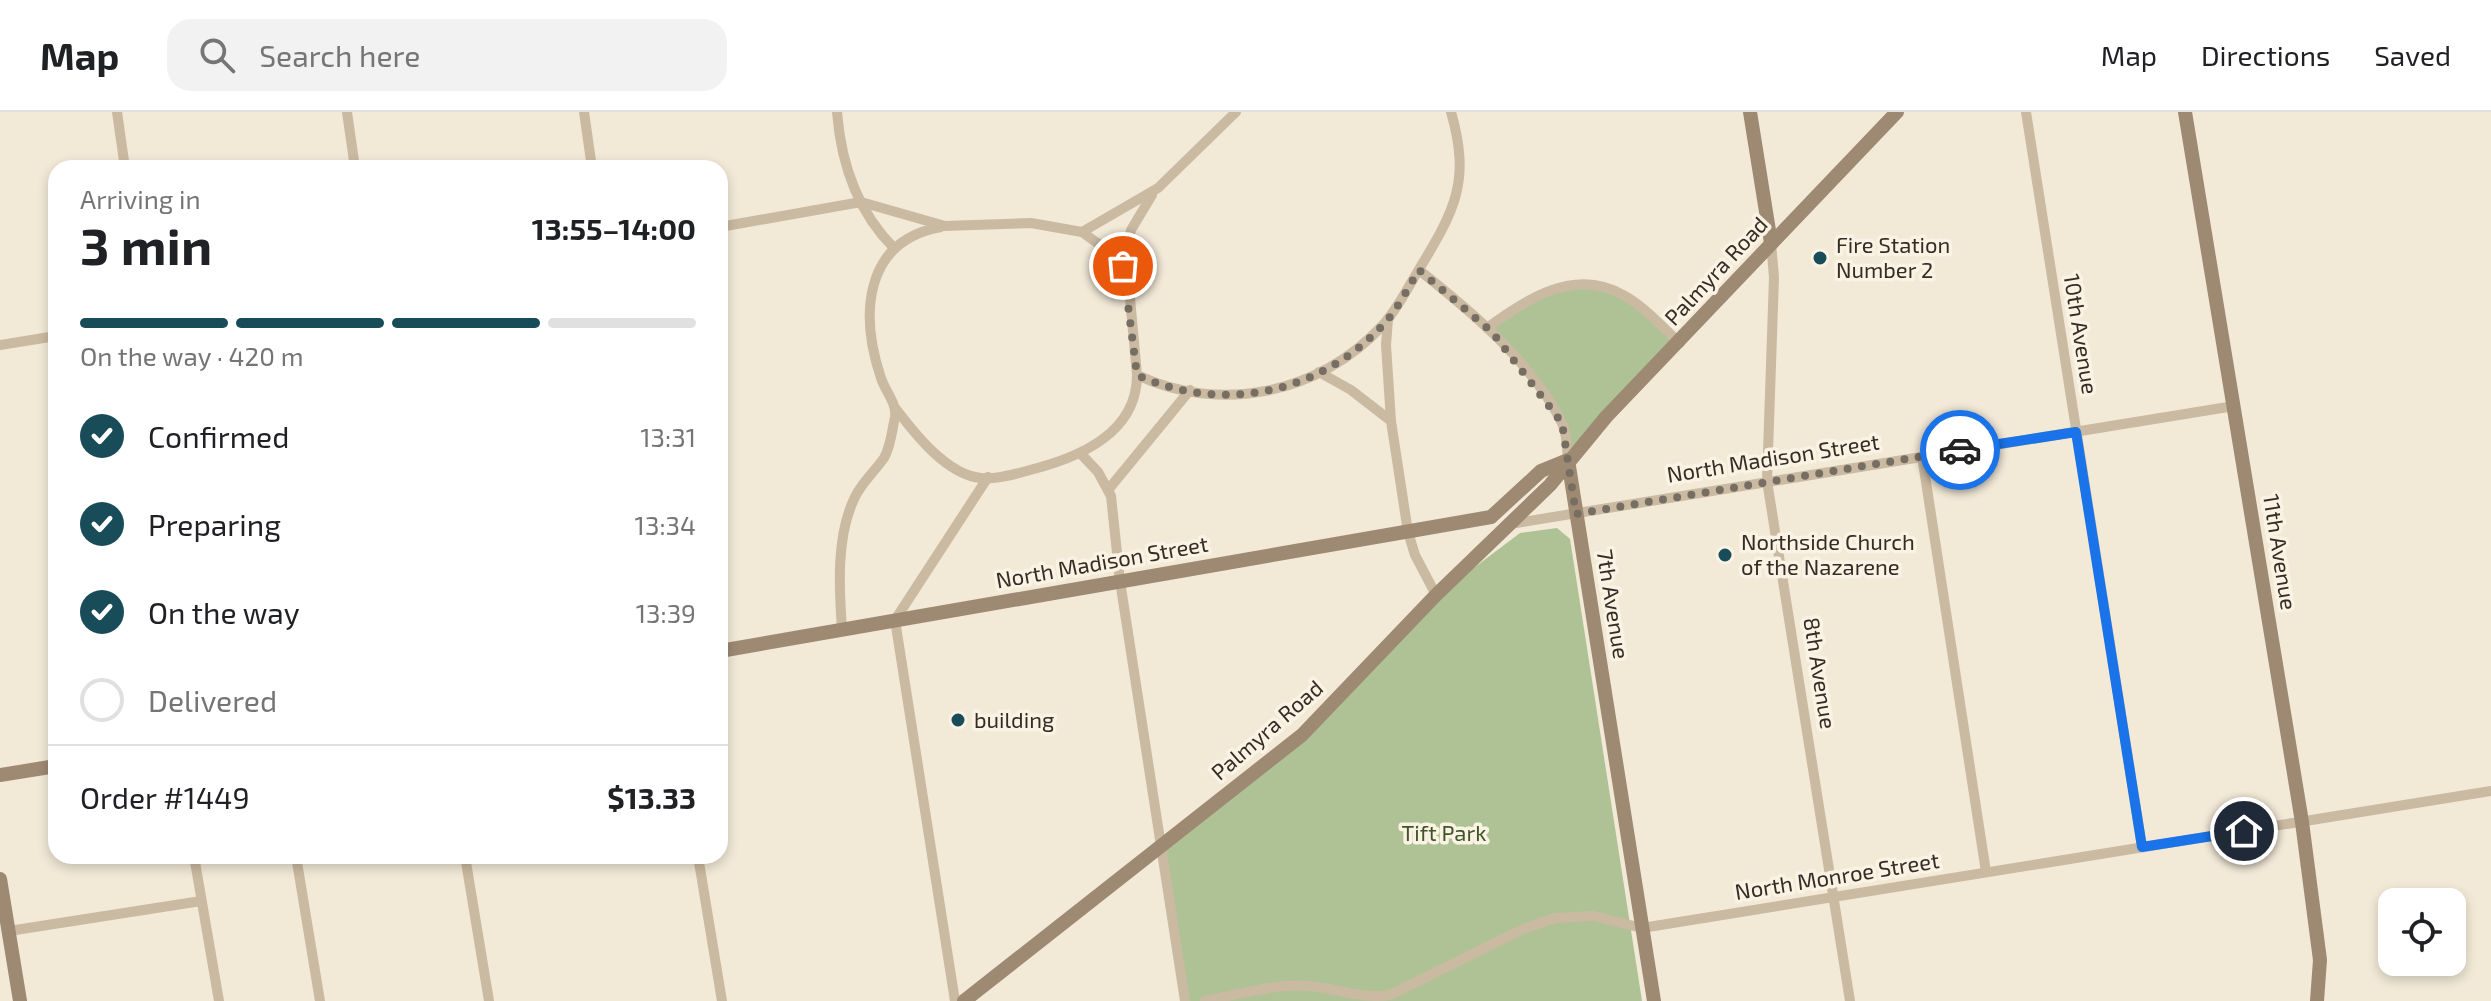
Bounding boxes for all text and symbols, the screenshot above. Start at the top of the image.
search box [167,19,727,91]
text: Map [40,32,119,78]
icon: search [195,33,239,77]
text: Search here [259,37,420,73]
text: Map [2101,38,2157,72]
text: Directions [2201,38,2330,72]
text: Saved [2374,38,2451,72]
text: Arriving in [80,183,201,214]
text: 13:55–14:00 [532,210,696,246]
street label: Palmyra Road [1658,211,1772,330]
text: 3 min [80,213,212,275]
place label: Fire Station Number 2 [1836,231,1950,282]
pin [1089,232,1157,300]
icon: bag [1101,244,1145,288]
marker: Fire Station Number 2 [1811,249,1829,267]
street label: 10th Avenue [2060,272,2104,396]
text: On the way · 420 m [80,340,303,371]
courier [1920,410,2000,490]
icon: check [80,414,124,458]
text: Confirmed [148,418,289,454]
text: 13:31 [640,421,696,452]
street label: North Madison Street [1665,427,1881,487]
icon: car [1938,428,1982,472]
street label: 11th Avenue [2259,492,2303,612]
icon: check [80,502,124,546]
text: Preparing [148,506,281,542]
text: 13:34 [635,509,696,540]
place label: Northside Church of the Nazarene [1741,528,1915,579]
street label: North Madison Street [994,530,1210,592]
marker: Northside Church of the Nazarene [1716,546,1734,564]
street label: 7th Avenue [1593,547,1635,660]
icon: check [80,590,124,634]
text: On the way [148,594,300,630]
text: 13:39 [636,597,696,628]
street label: 8th Avenue [1799,615,1843,730]
street label: Palmyra Road [1205,674,1327,785]
text: Delivered [148,682,277,718]
place label: building [974,706,1054,732]
marker: building [949,711,967,729]
text: Order #1449 [80,779,250,815]
text: $13.33 [607,779,696,815]
pin [2210,797,2278,865]
icon: home [2222,809,2266,853]
park label: Tift Park [1402,819,1486,845]
street label: North Monroe Street [1733,846,1941,904]
map controls [2378,888,2466,976]
button: locate [2378,888,2466,976]

